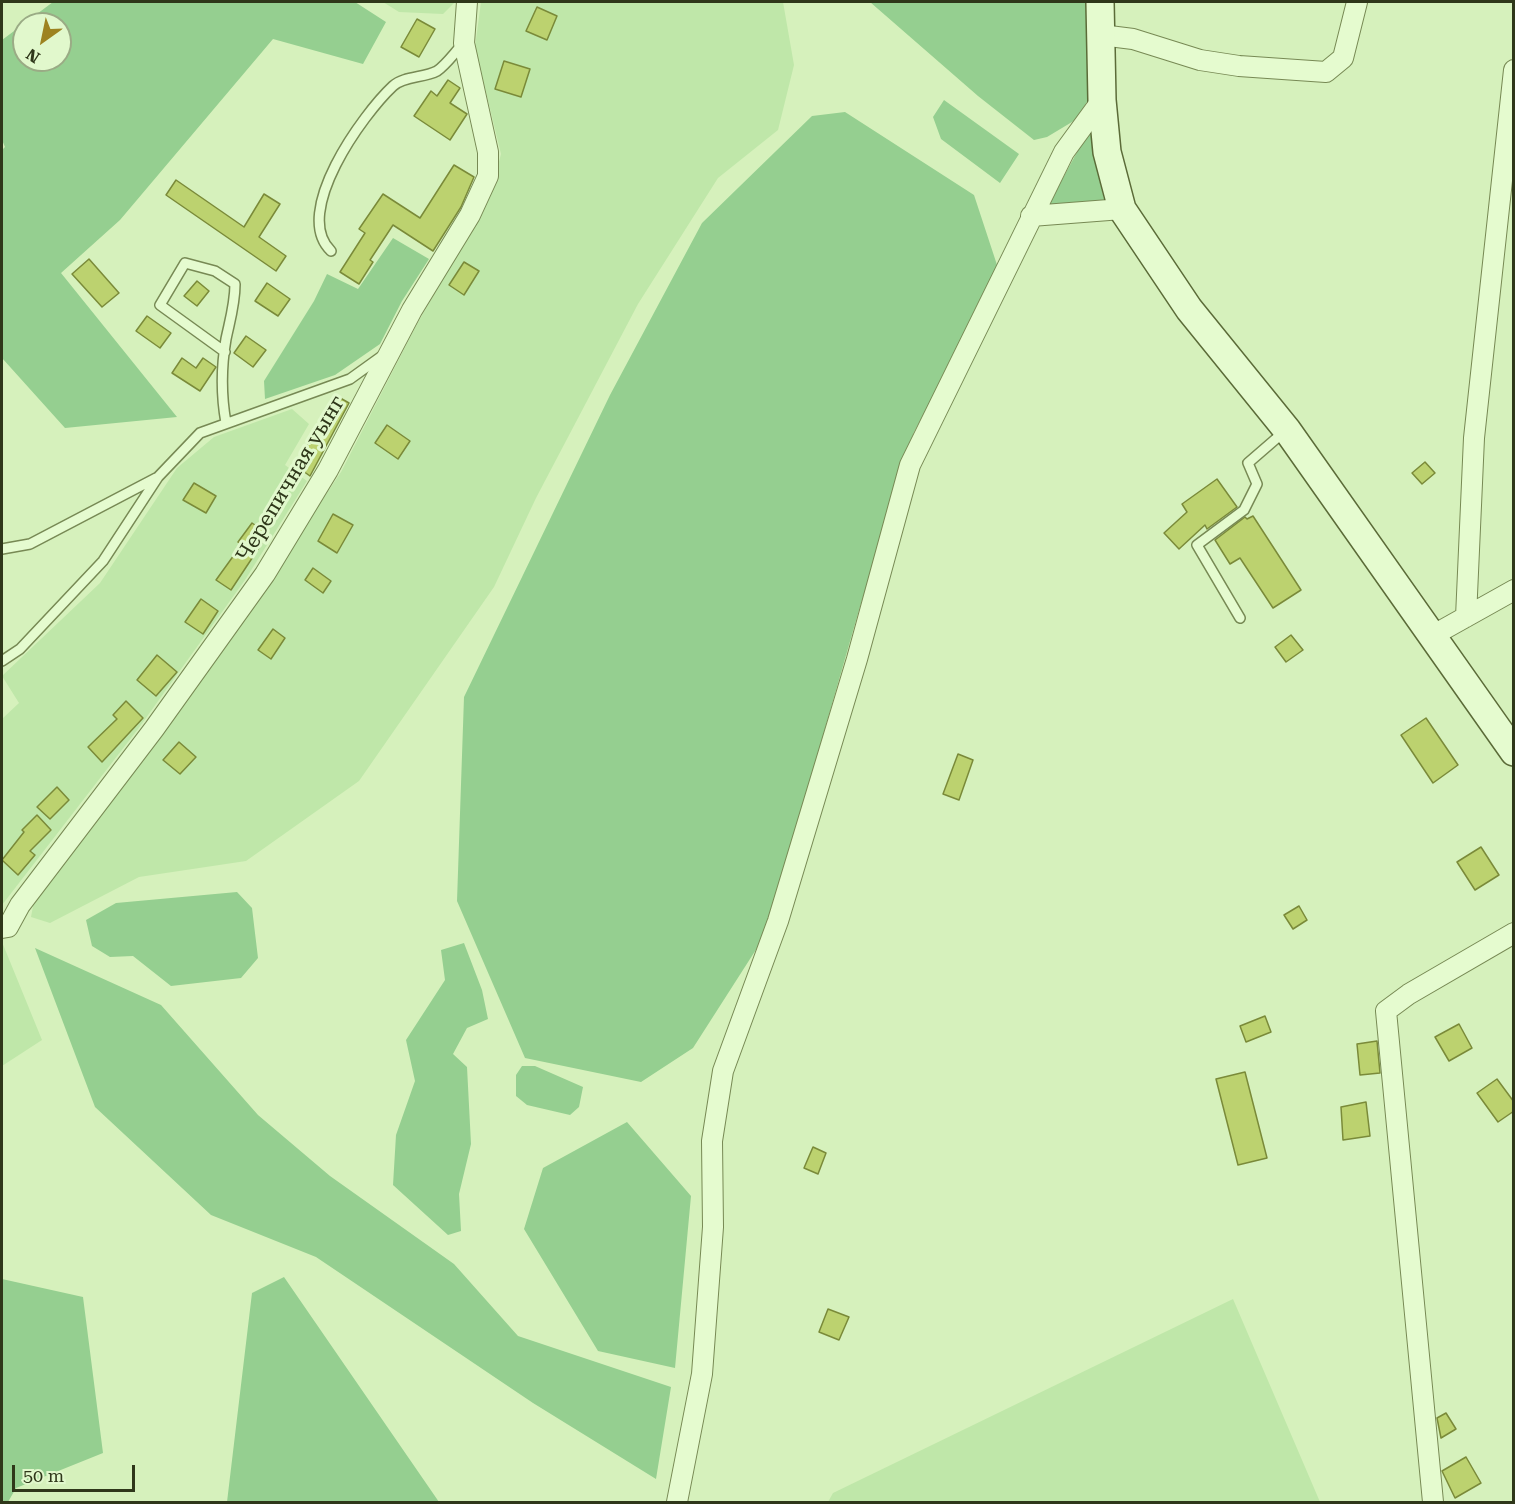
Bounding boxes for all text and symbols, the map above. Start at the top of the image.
north arrow [12,12,72,72]
text: N [23,45,43,67]
street label: Черепичная уынг [231,391,351,567]
scale bar [15,1453,138,1491]
text: 50 m [23,1465,64,1486]

